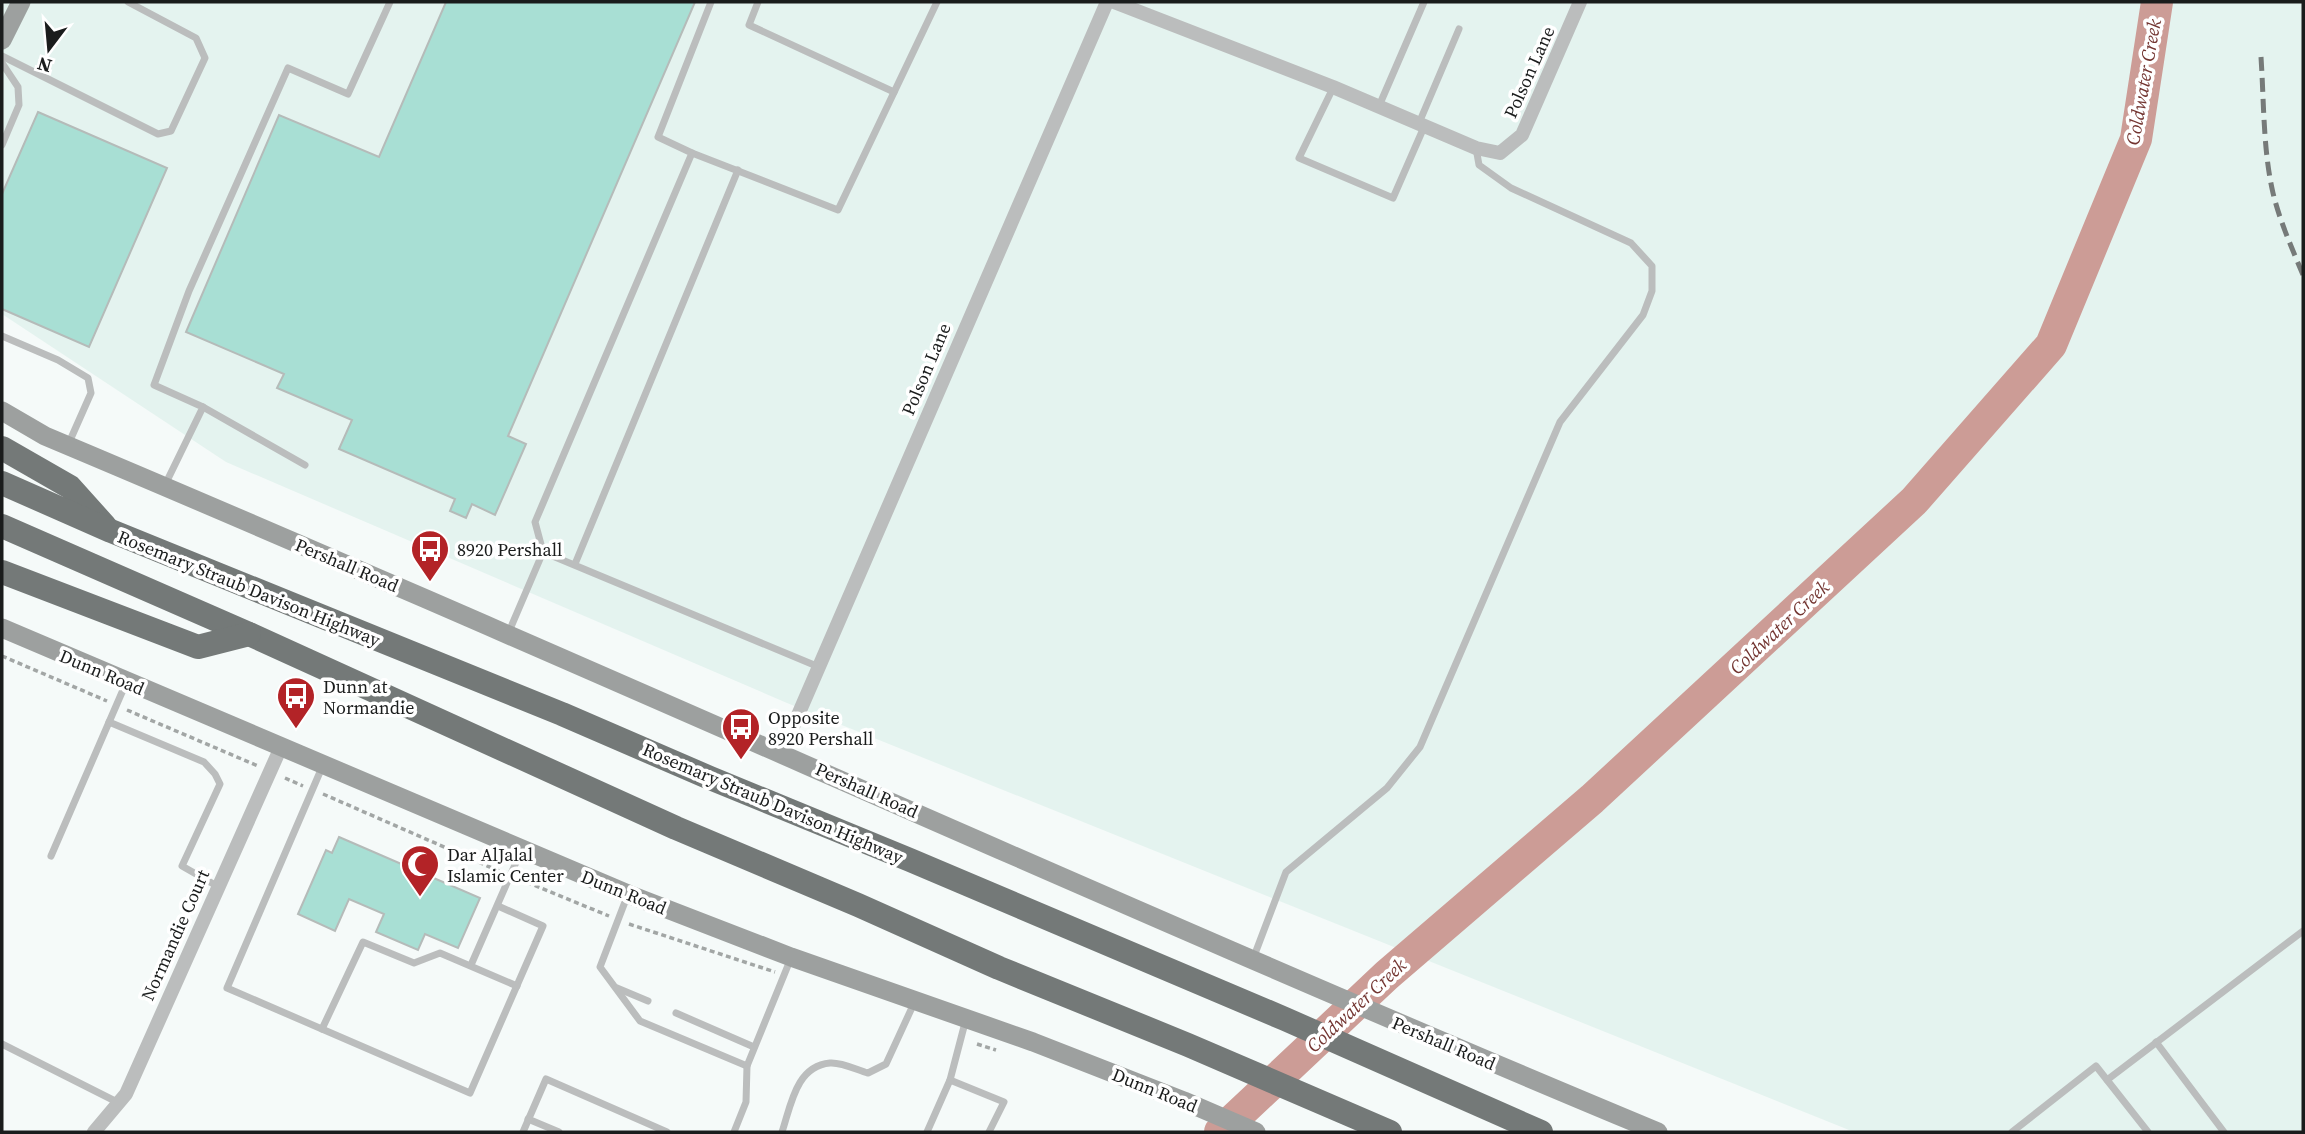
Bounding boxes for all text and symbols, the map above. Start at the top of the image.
north arrow [14,14,84,84]
water label: Coldwater Creek [2119,17,2167,147]
street label: Polson Lane [1498,22,1560,122]
text: N [34,51,55,80]
street label: Polson Lane [895,319,957,419]
street label: Rosemary Straub Davison Highway [114,524,385,652]
bus stop icon: 8920 Pershall [409,528,451,583]
street label: Pershall Road [291,532,403,598]
place label: 8920 Pershall [457,537,562,562]
water label: Coldwater Creek [1724,574,1834,680]
street label: Dunn Road [56,643,148,701]
place label: Dunn at Normandie [323,674,414,720]
bus stop icon: Dunn at Normandie [275,675,317,730]
place label: Opposite 8920 Pershall [768,705,873,751]
bus stop icon: Opposite 8920 Pershall [720,706,762,761]
street label: Rosemary Straub Davison Highway [639,737,908,870]
street label: Pershall Road [812,756,922,824]
place label: Dar AlJalal Islamic Center [447,842,564,888]
mosque icon: Dar AlJalal Islamic Center [399,843,441,898]
street label: Dunn Road [578,864,670,920]
street label: Normandie Court [135,865,215,1004]
water label: Coldwater Creek [1301,952,1411,1058]
street label: Pershall Road [1388,1010,1500,1076]
street label: Dunn Road [1109,1062,1201,1118]

